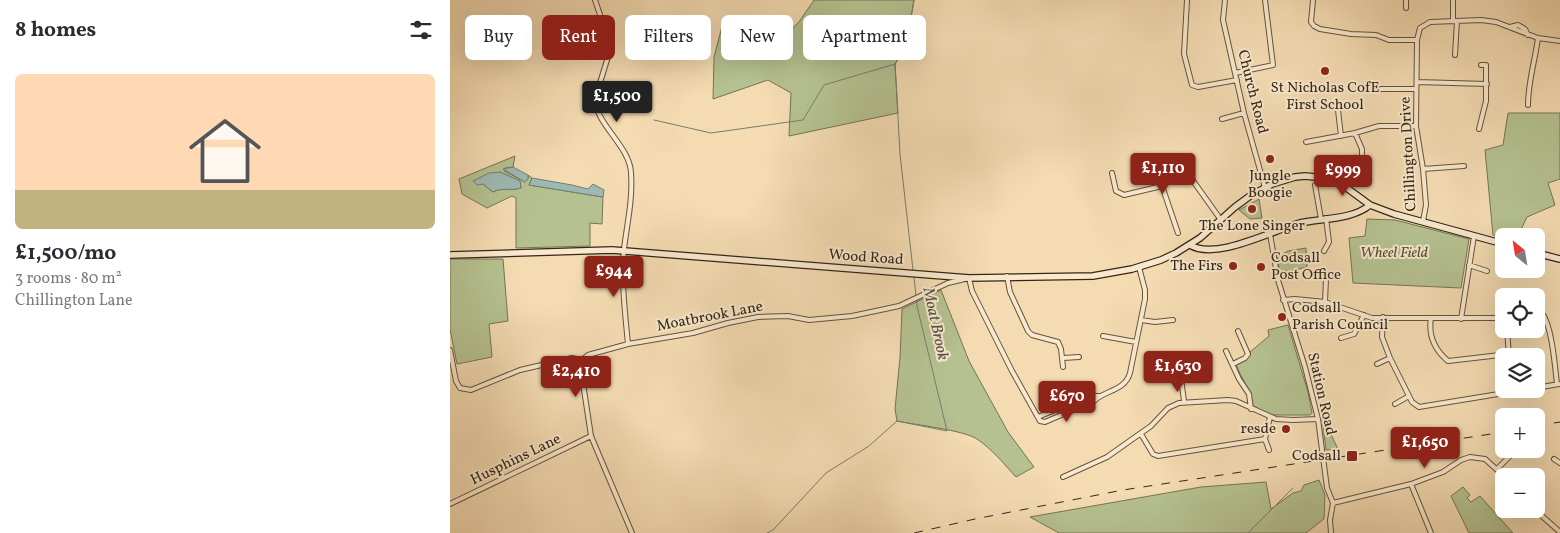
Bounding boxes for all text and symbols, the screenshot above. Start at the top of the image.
chip: Buy [465,15,532,60]
chip: Rent [542,15,615,60]
chip: Filters [625,15,711,60]
chip: New [721,15,793,60]
chip: Apartment [803,15,926,60]
text: 8 homes [15,16,96,45]
icon: filters [407,16,435,44]
street label: Church Road [1231,48,1273,136]
marker: St Nicholas CofE First School [1319,65,1331,77]
place label: St Nicholas CofE First School [1271,78,1379,116]
pin: £1,500 [576,80,658,123]
text: £1,500 [593,86,641,108]
street label: Chillington Drive [1396,96,1422,212]
icon: home [180,106,270,196]
pin: £1,110 [1122,152,1204,195]
marker: Jungle Boogie [1264,153,1276,165]
pin: £999 [1313,154,1373,197]
text: £1,110 [1141,158,1185,180]
text: £999 [1325,160,1361,182]
place label: Jungle Boogie [1248,166,1292,204]
marker: The Lone Singer [1246,203,1258,215]
place label: The Lone Singer [1199,216,1305,237]
north arrow [1495,228,1545,278]
map controls [1495,228,1545,518]
text: £1,500/mo [15,239,116,268]
park label: Wheel Field [1360,243,1428,264]
street label: Wood Road [828,245,904,271]
place label: Codsall Post Office [1271,248,1341,286]
pin: £944 [584,256,644,298]
place label: The Firs [1170,256,1223,277]
marker: The Firs [1227,260,1239,272]
text: £944 [595,261,633,283]
marker: Codsall Post Office [1255,261,1267,273]
text: 3 rooms · 80 m² [15,268,122,290]
water label: Moat Brook [916,285,954,363]
button: locate [1495,288,1545,338]
text: Chillington Lane [15,290,133,312]
street label: Moatbrook Lane [655,296,765,338]
place label: Codsall Parish Council [1292,298,1388,336]
marker: Codsall Parish Council [1276,311,1288,323]
button: layers [1495,348,1545,398]
pin: £1,630 [1137,350,1219,393]
street label: Station Road [1301,351,1341,437]
pin: £2,410 [535,356,617,398]
text: £1,630 [1155,356,1201,378]
text: £2,410 [552,361,600,383]
pin: £670 [1037,380,1097,423]
text: £670 [1050,386,1084,408]
button: + [1495,408,1545,458]
place label: resde [1241,419,1276,440]
marker: resde [1280,423,1292,435]
pin: £1,650 [1384,426,1466,469]
street label: Husphins Lane [467,429,565,491]
text: £1,650 [1402,432,1448,454]
place label: Codsall [1292,446,1341,467]
marker: Codsall [1345,449,1359,463]
button: − [1495,468,1545,518]

